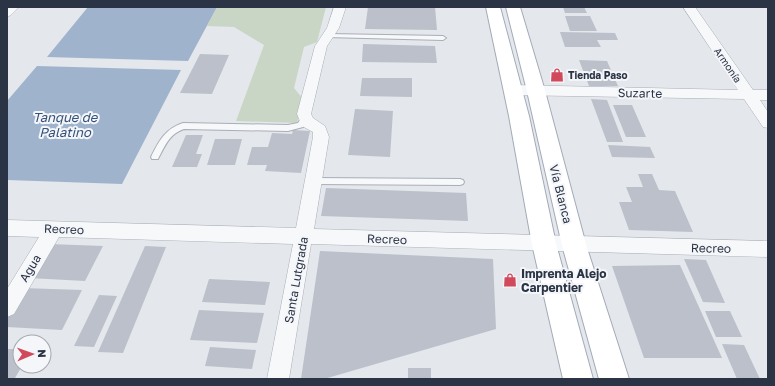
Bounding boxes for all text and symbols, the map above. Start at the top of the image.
street label: Armonía [712,45,744,85]
shop icon: Tienda Paso [549,67,565,83]
place label: Tienda Paso [568,69,628,81]
street label: Suzarte [618,85,662,101]
water label: Tanque de Palatino [33,109,99,140]
street label: Vía Blanca [546,163,576,225]
street label: Recreo [44,221,84,237]
street label: Recreo [367,231,407,247]
street label: Santa Lutgrada [281,235,311,325]
street label: Recreo [691,240,731,256]
street label: Agua [16,252,44,284]
place label: Imprenta Alejo Carpentier [521,266,607,295]
shop icon: Imprenta Alejo Carpentier [502,272,518,288]
north arrow [12,334,52,374]
text: N [36,349,49,358]

